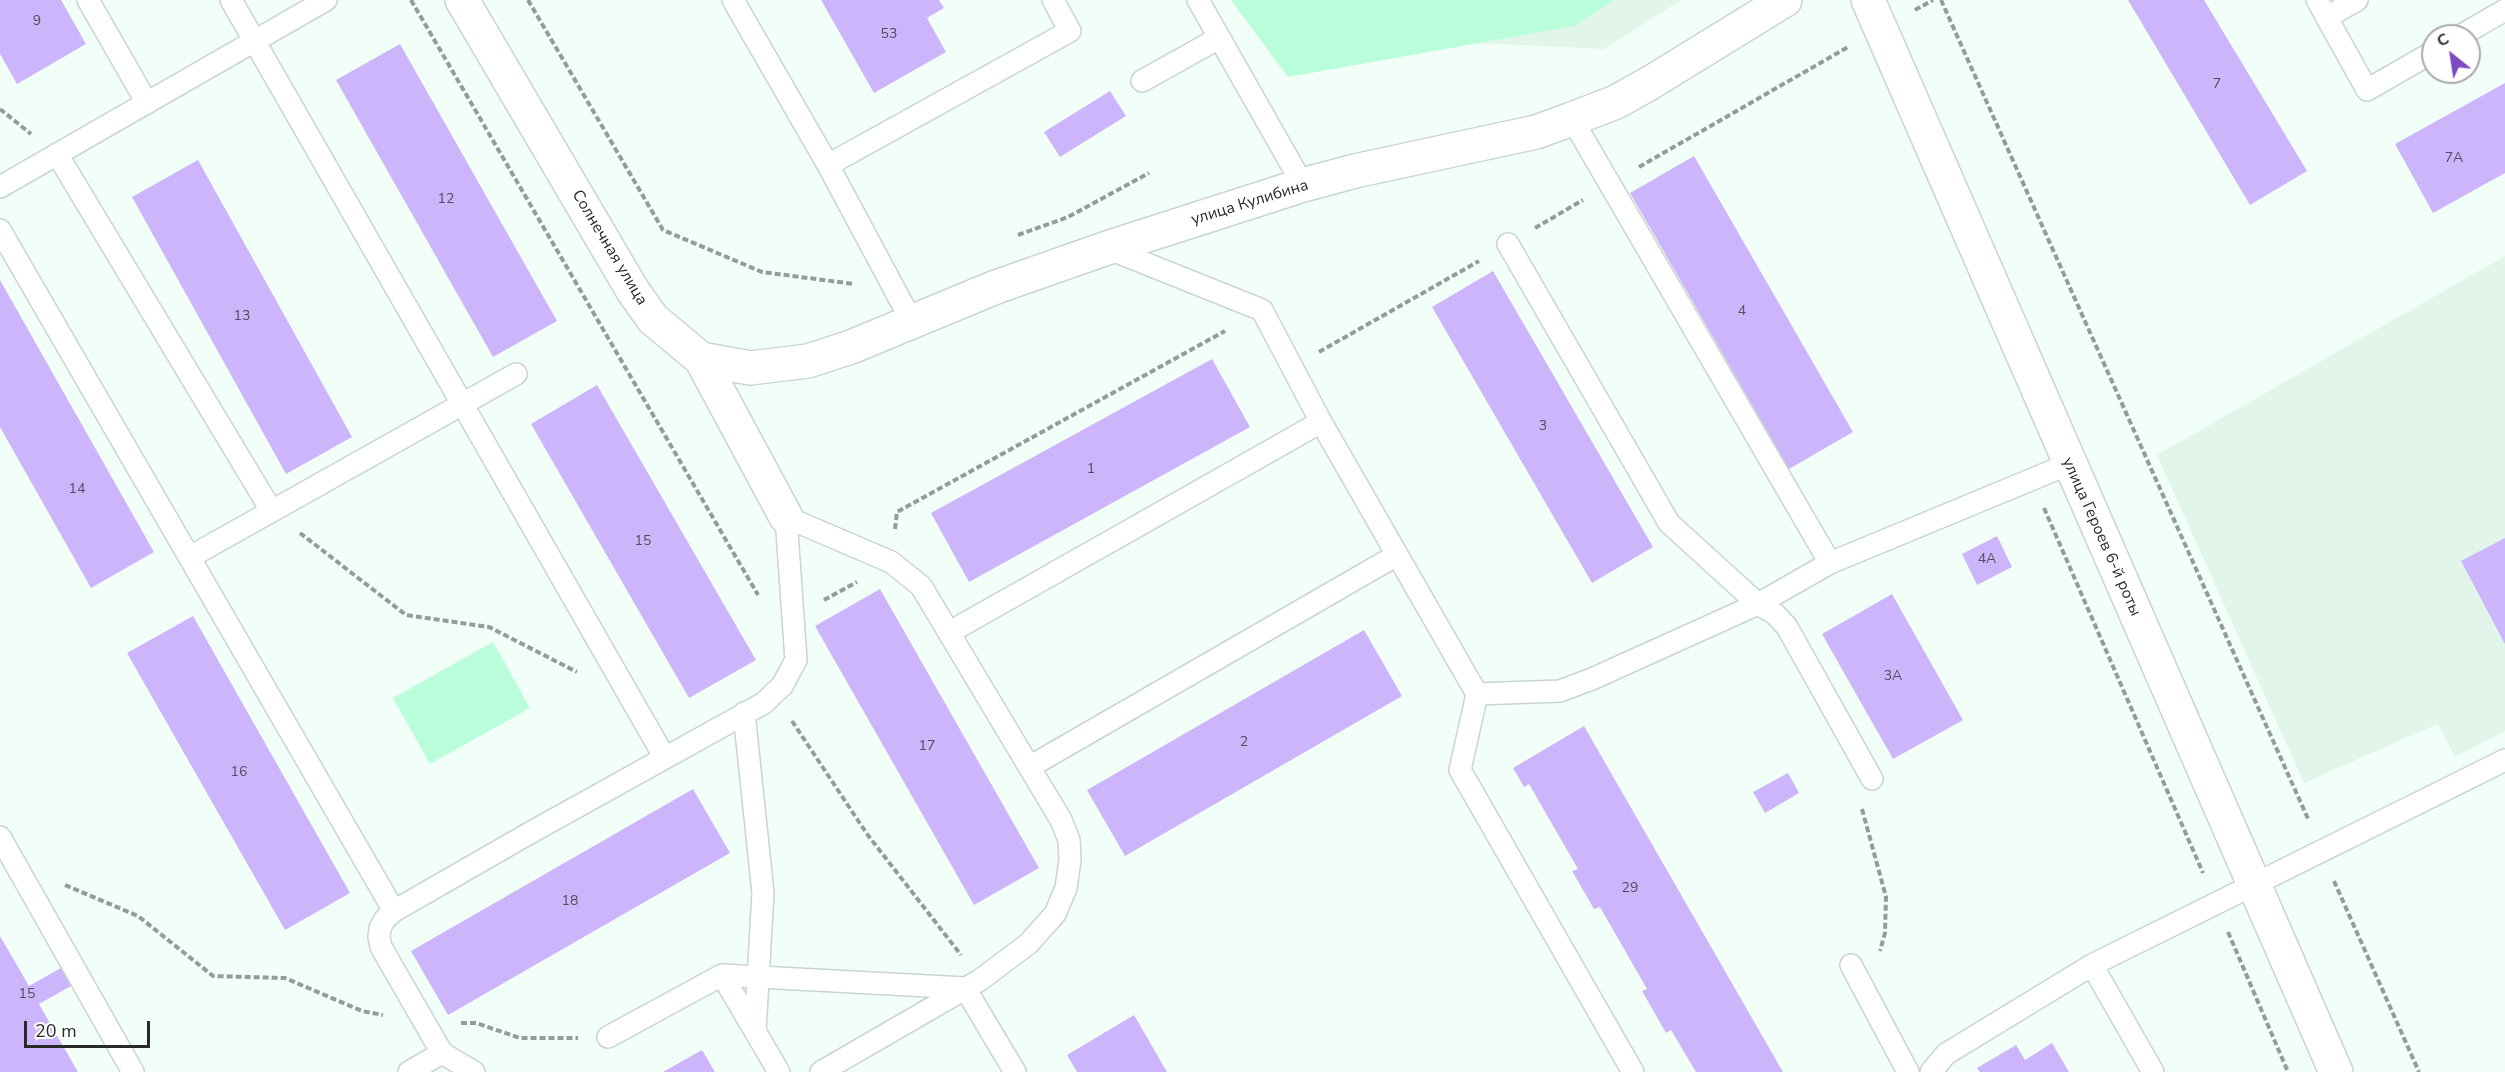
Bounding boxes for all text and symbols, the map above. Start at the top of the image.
house number: 9 [33,14,41,30]
north arrow [2421,24,2481,84]
house number: 53 [881,27,897,43]
text: С [2433,28,2453,52]
house number: 7 [2213,77,2221,93]
house number: 7А [2445,151,2463,167]
street label: улица Кулибина [1189,176,1311,230]
street label: Солнечная улица [567,187,651,309]
house number: 12 [438,192,454,208]
house number: 4 [1738,304,1746,320]
house number: 13 [234,309,250,325]
house number: 3 [1539,419,1547,435]
street label: улица Героев 6-й роты [2057,455,2145,619]
house number: 1 [1087,462,1095,478]
house number: 14 [69,482,85,498]
house number: 15 [635,534,651,550]
house number: 4А [1978,552,1996,568]
house number: 3А [1884,669,1902,685]
house number: 2 [1240,735,1248,751]
house number: 17 [919,739,935,755]
house number: 16 [231,765,247,781]
house number: 29 [1622,881,1638,897]
house number: 18 [562,894,578,910]
house number: 15 [19,987,35,1003]
scale bar [27,1009,153,1047]
text: 20 m [35,1019,77,1043]

